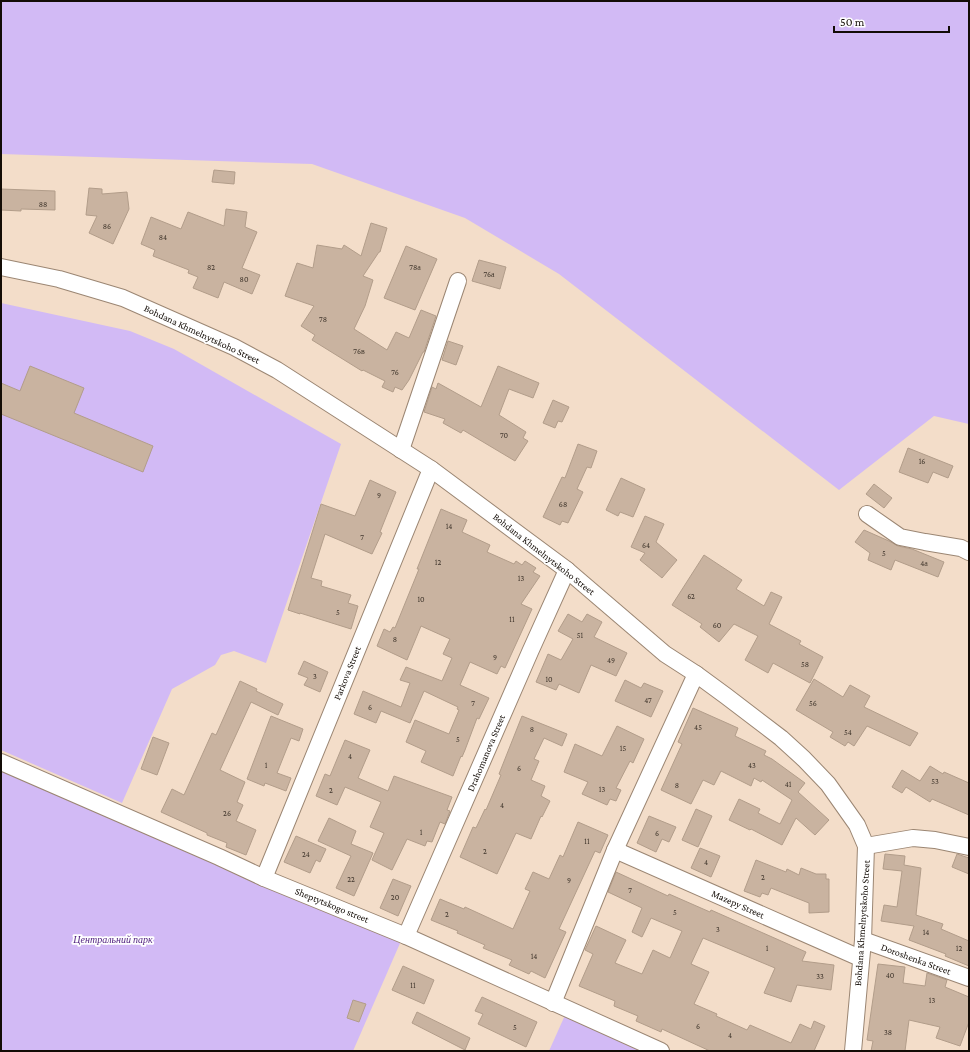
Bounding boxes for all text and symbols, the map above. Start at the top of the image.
scale bar [834,8,949,34]
text: 50 m [840,15,865,29]
house number: 88 [39,200,47,209]
house number: 86 [103,222,111,231]
house number: 84 [159,233,167,242]
house number: 82 [207,263,215,272]
house number: 78а [409,263,421,272]
house number: 76а [483,270,495,279]
house number: 80 [240,275,249,284]
street label: Bohdana Khmelnytskoho Street [142,302,262,366]
house number: 78 [319,315,327,324]
house number: 76в [353,347,365,356]
house number: 76 [391,368,399,377]
house number: 70 [500,431,509,440]
house number: 16 [919,457,925,466]
house number: 9 [377,491,381,500]
house number: 68 [559,500,567,509]
street label: Bohdana Khmelnytskoho Street [491,511,598,598]
house number: 14 [446,522,452,531]
house number: 7 [360,533,364,542]
house number: 64 [642,541,650,550]
house number: 5 [882,549,886,558]
house number: 12 [435,558,441,567]
house number: 4а [920,559,928,568]
house number: 13 [518,574,524,583]
house number: 62 [687,592,695,601]
house number: 10 [417,595,425,604]
house number: 5 [336,608,340,617]
house number: 11 [509,615,515,624]
house number: 60 [713,621,722,630]
house number: 51 [577,631,584,640]
house number: 8 [393,635,397,644]
street label: Parkova Street [331,644,363,702]
house number: 9 [493,653,497,662]
house number: 49 [607,656,615,665]
house number: 58 [801,660,809,669]
house number: 3 [313,672,317,681]
house number: 10 [545,675,553,684]
house number: 47 [644,696,652,705]
house number: 7 [471,699,475,708]
house number: 56 [809,699,817,708]
house number: 6 [368,703,372,712]
street label: Drahomanova Street [465,712,507,793]
house number: 45 [694,723,702,732]
house number: 8 [530,725,534,734]
house number: 54 [844,728,852,737]
house number: 5 [456,735,460,744]
house number: 15 [620,744,626,753]
house number: 4 [348,752,352,761]
house number: 1 [265,761,268,770]
house number: 43 [748,761,756,770]
house number: 6 [517,764,521,773]
house number: 53 [931,777,939,786]
house number: 41 [785,780,792,789]
house number: 8 [675,781,679,790]
house number: 13 [599,785,605,794]
house number: 2 [329,786,333,795]
house number: 4 [500,801,504,810]
house number: 26 [223,809,231,818]
house number: 1 [420,828,423,837]
house number: 6 [655,829,659,838]
house number: 11 [584,837,590,846]
house number: 2 [483,847,487,856]
house number: 24 [302,850,310,859]
house number: 4 [704,858,708,867]
street label: Bohdana Khmelnytskoho Street [852,859,872,986]
house number: 2 [761,873,765,882]
house number: 22 [347,875,355,884]
house number: 9 [567,876,571,885]
street label: Sheptytskogo street [293,885,371,925]
house number: 7 [628,886,632,895]
street label: Mazepy Street [710,887,767,921]
house number: 20 [391,893,400,902]
house number: 5 [673,908,677,917]
house number: 2 [445,910,449,919]
house number: 3 [716,925,720,934]
house number: 14 [923,928,929,937]
park label: Центральний парк [72,934,153,945]
street label: Doroshenka Street [880,941,953,977]
house number: 1 [766,944,769,953]
house number: 12 [956,944,962,953]
house number: 14 [531,952,537,961]
house number: 40 [886,971,895,980]
house number: 33 [816,972,824,981]
house number: 11 [410,981,416,990]
house number: 13 [929,996,935,1005]
house number: 6 [696,1022,700,1031]
house number: 5 [513,1023,517,1032]
house number: 38 [884,1028,892,1037]
house number: 4 [728,1031,732,1040]

